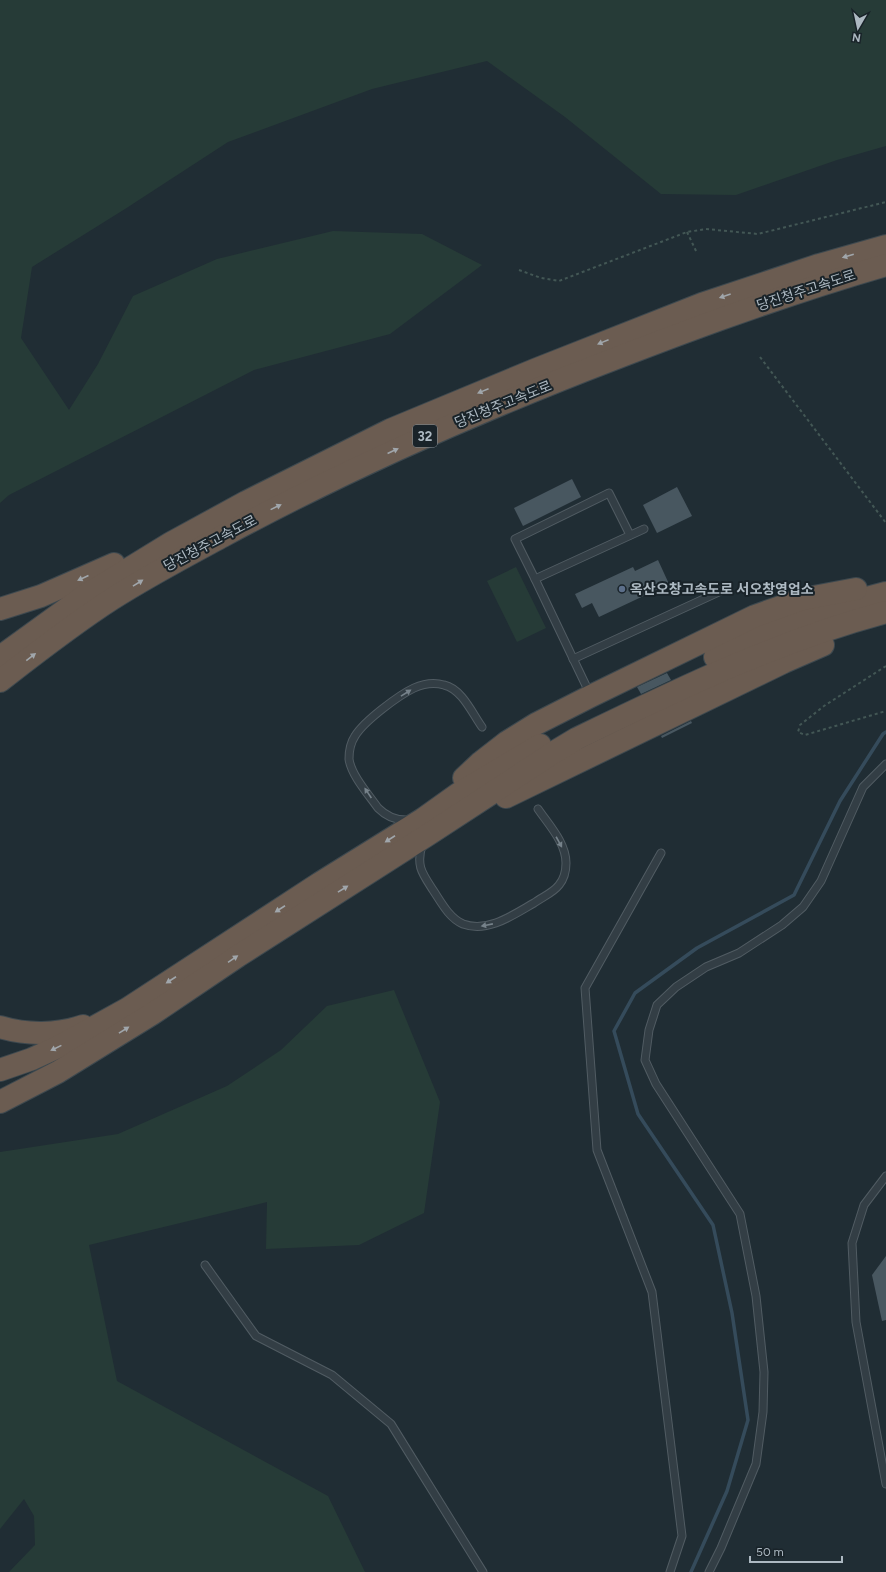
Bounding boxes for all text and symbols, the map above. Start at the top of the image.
north arrow [838,8,878,48]
text: N [851,30,862,44]
one-way arrow [842,253,854,259]
street label: 당진청주고속도로 [755,266,858,314]
one-way arrow [718,293,730,299]
one-way arrow [597,340,609,346]
street label: 당진청주고속도로 [452,377,554,432]
one-way arrow [477,388,488,394]
road number: 32 [413,425,437,447]
one-way arrow [388,447,400,453]
one-way arrow [271,504,282,510]
street label: 당진청주고속도로 [161,512,260,575]
one-way arrow [77,575,89,581]
one-way arrow [132,580,144,587]
place label: 옥산오창고속도로 서오창영업소 [630,581,814,598]
marker: 옥산오창고속도로 서오창영업소 [617,584,627,594]
one-way arrow [25,653,36,661]
one-way arrow [401,689,411,697]
one-way arrow [364,788,372,798]
one-way arrow [385,835,395,843]
one-way arrow [556,836,563,848]
one-way arrow [337,886,349,893]
one-way arrow [274,906,286,913]
one-way arrow [480,922,493,928]
one-way arrow [228,955,238,963]
one-way arrow [166,977,177,984]
one-way arrow [118,1027,130,1034]
one-way arrow [50,1045,62,1051]
scale bar [750,1538,842,1564]
text: 50 m [756,1545,784,1559]

